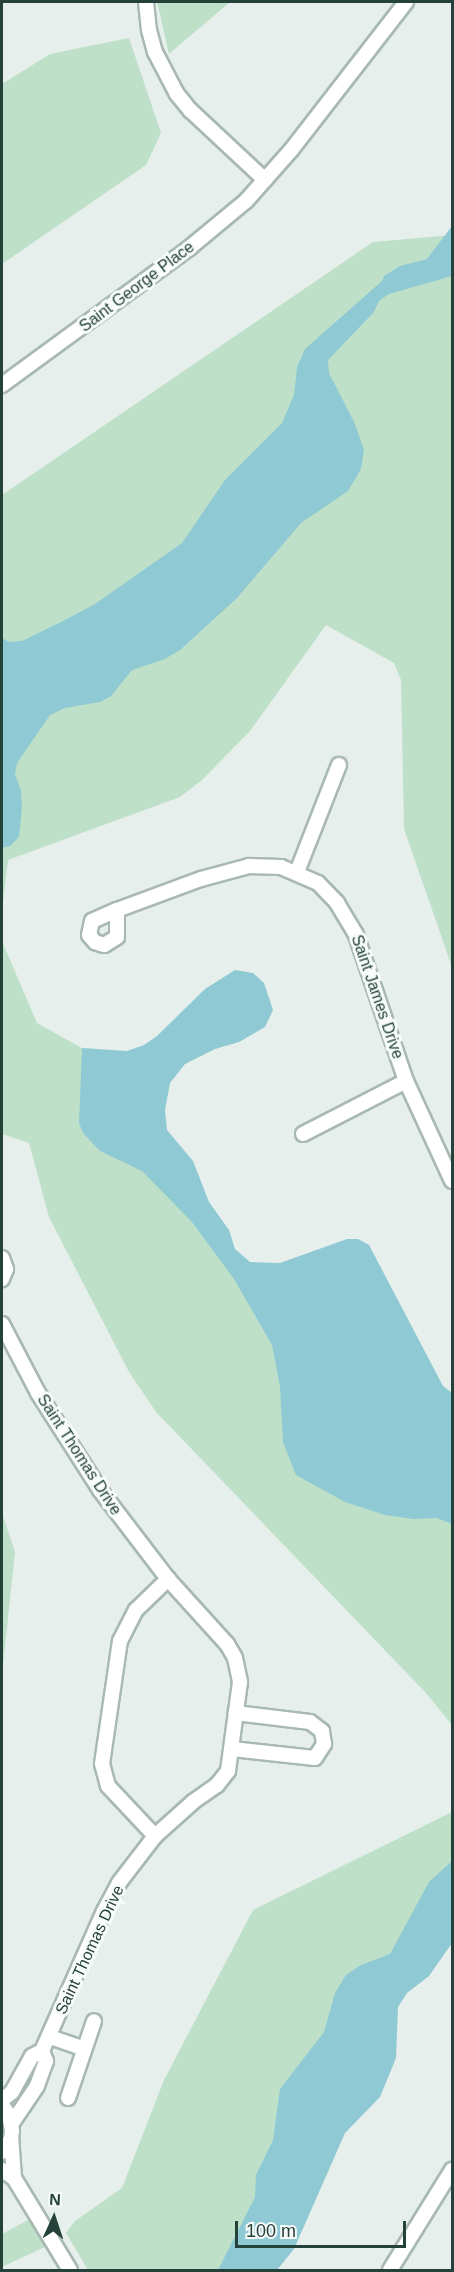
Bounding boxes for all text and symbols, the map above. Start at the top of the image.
street label: Saint George Place [76,238,198,336]
street label: Saint James Drive [347,933,407,1061]
street label: Saint Thomas Drive [33,1391,125,1519]
street label: Saint Thomas Drive [52,1882,128,2018]
north arrow [24,2188,84,2248]
text: N [49,2191,61,2208]
scale bar [238,2209,409,2247]
text: 100 m [246,2221,296,2241]

